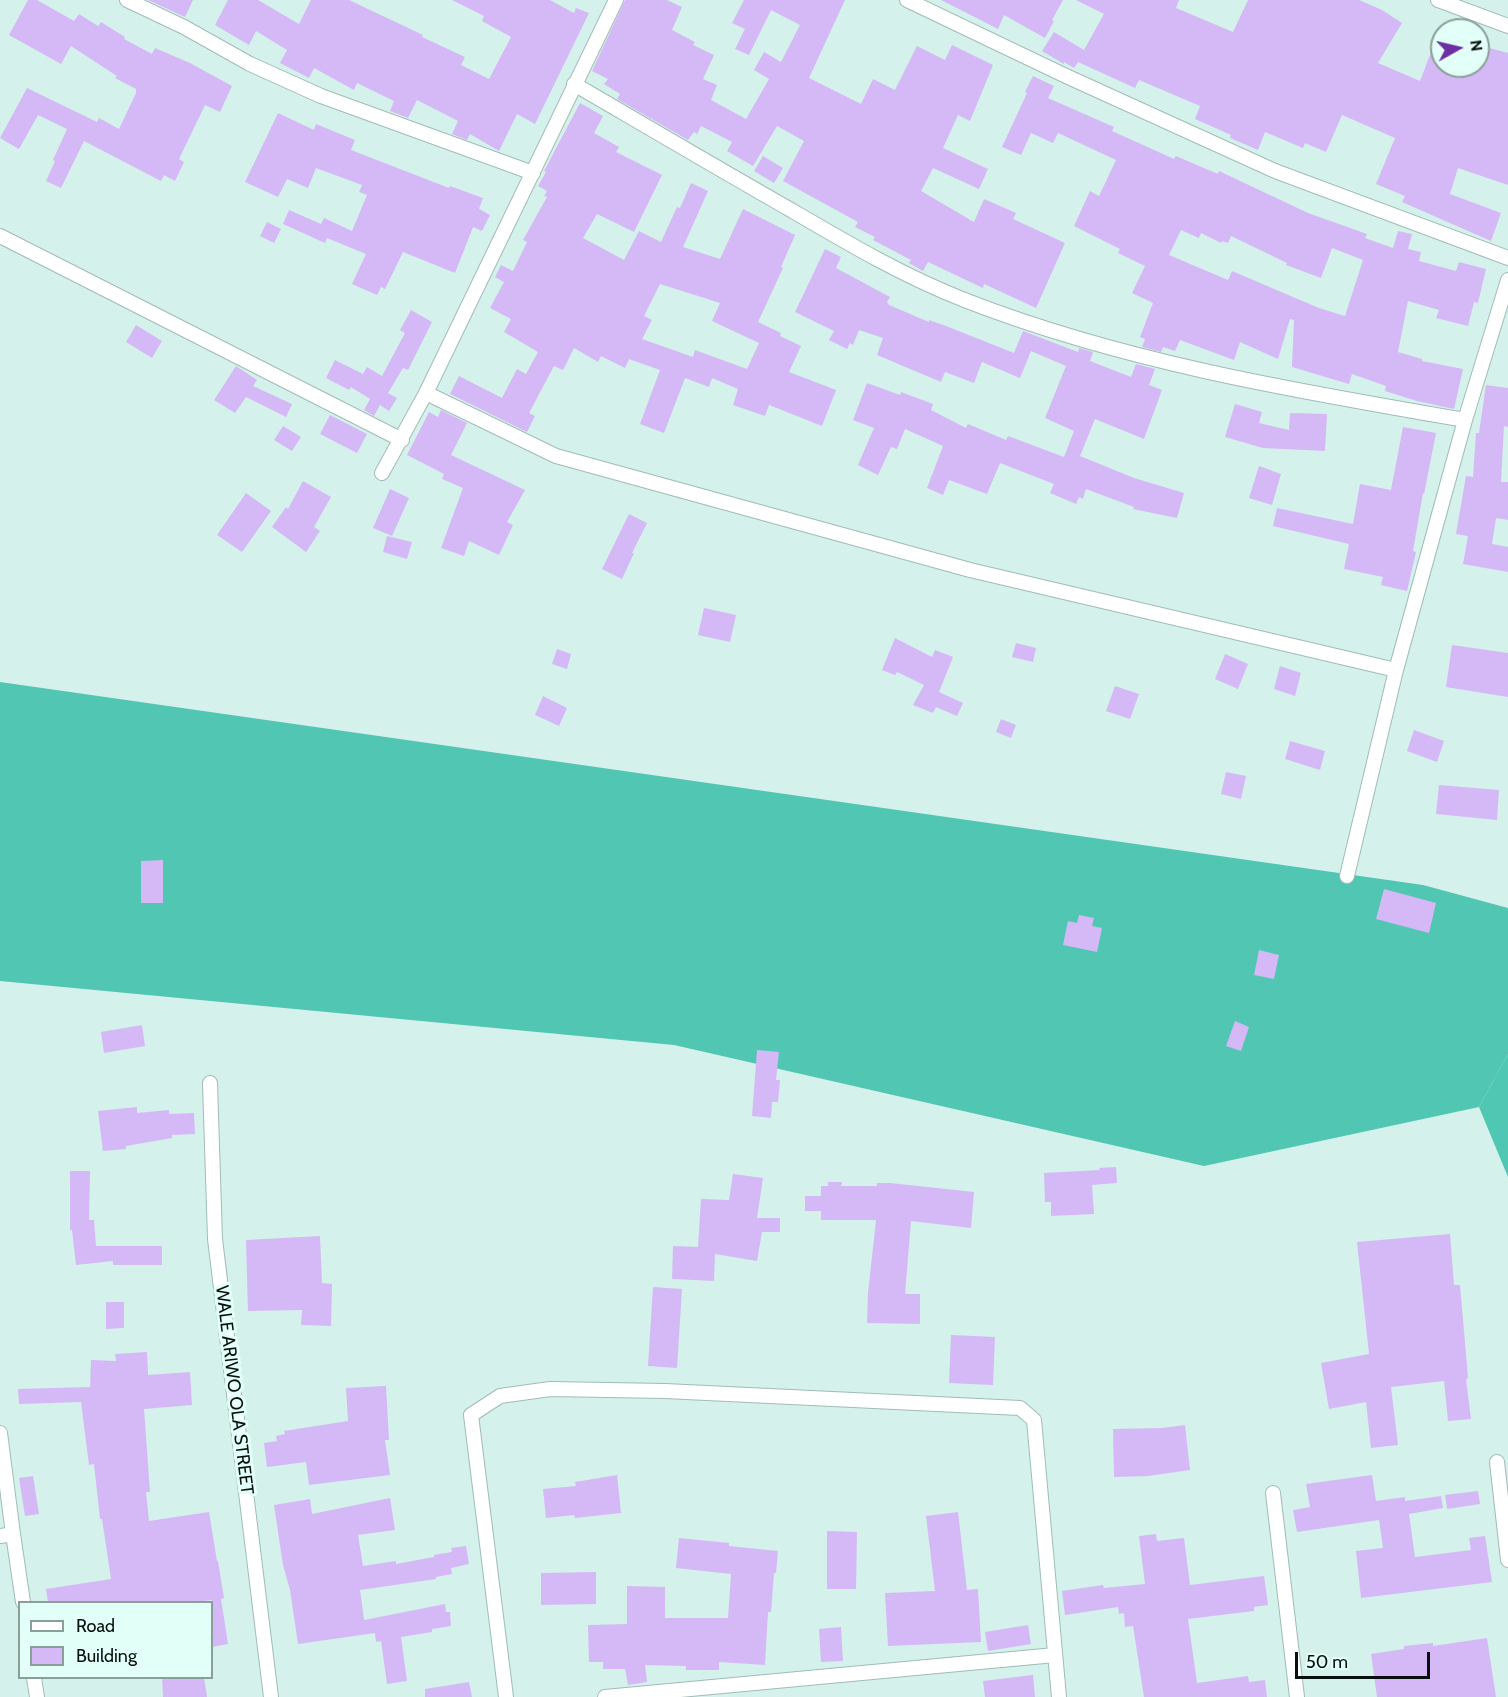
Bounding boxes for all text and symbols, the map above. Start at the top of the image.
north arrow [1430,18,1490,78]
text: N [1466,39,1487,53]
street label: WALE ARIWO OLA STREET [210,1284,258,1496]
legend [18,1601,213,1679]
text: Road [76,1615,115,1637]
scale bar [1298,1640,1433,1678]
text: Building [76,1645,137,1667]
text: 50 m [1306,1651,1348,1673]

